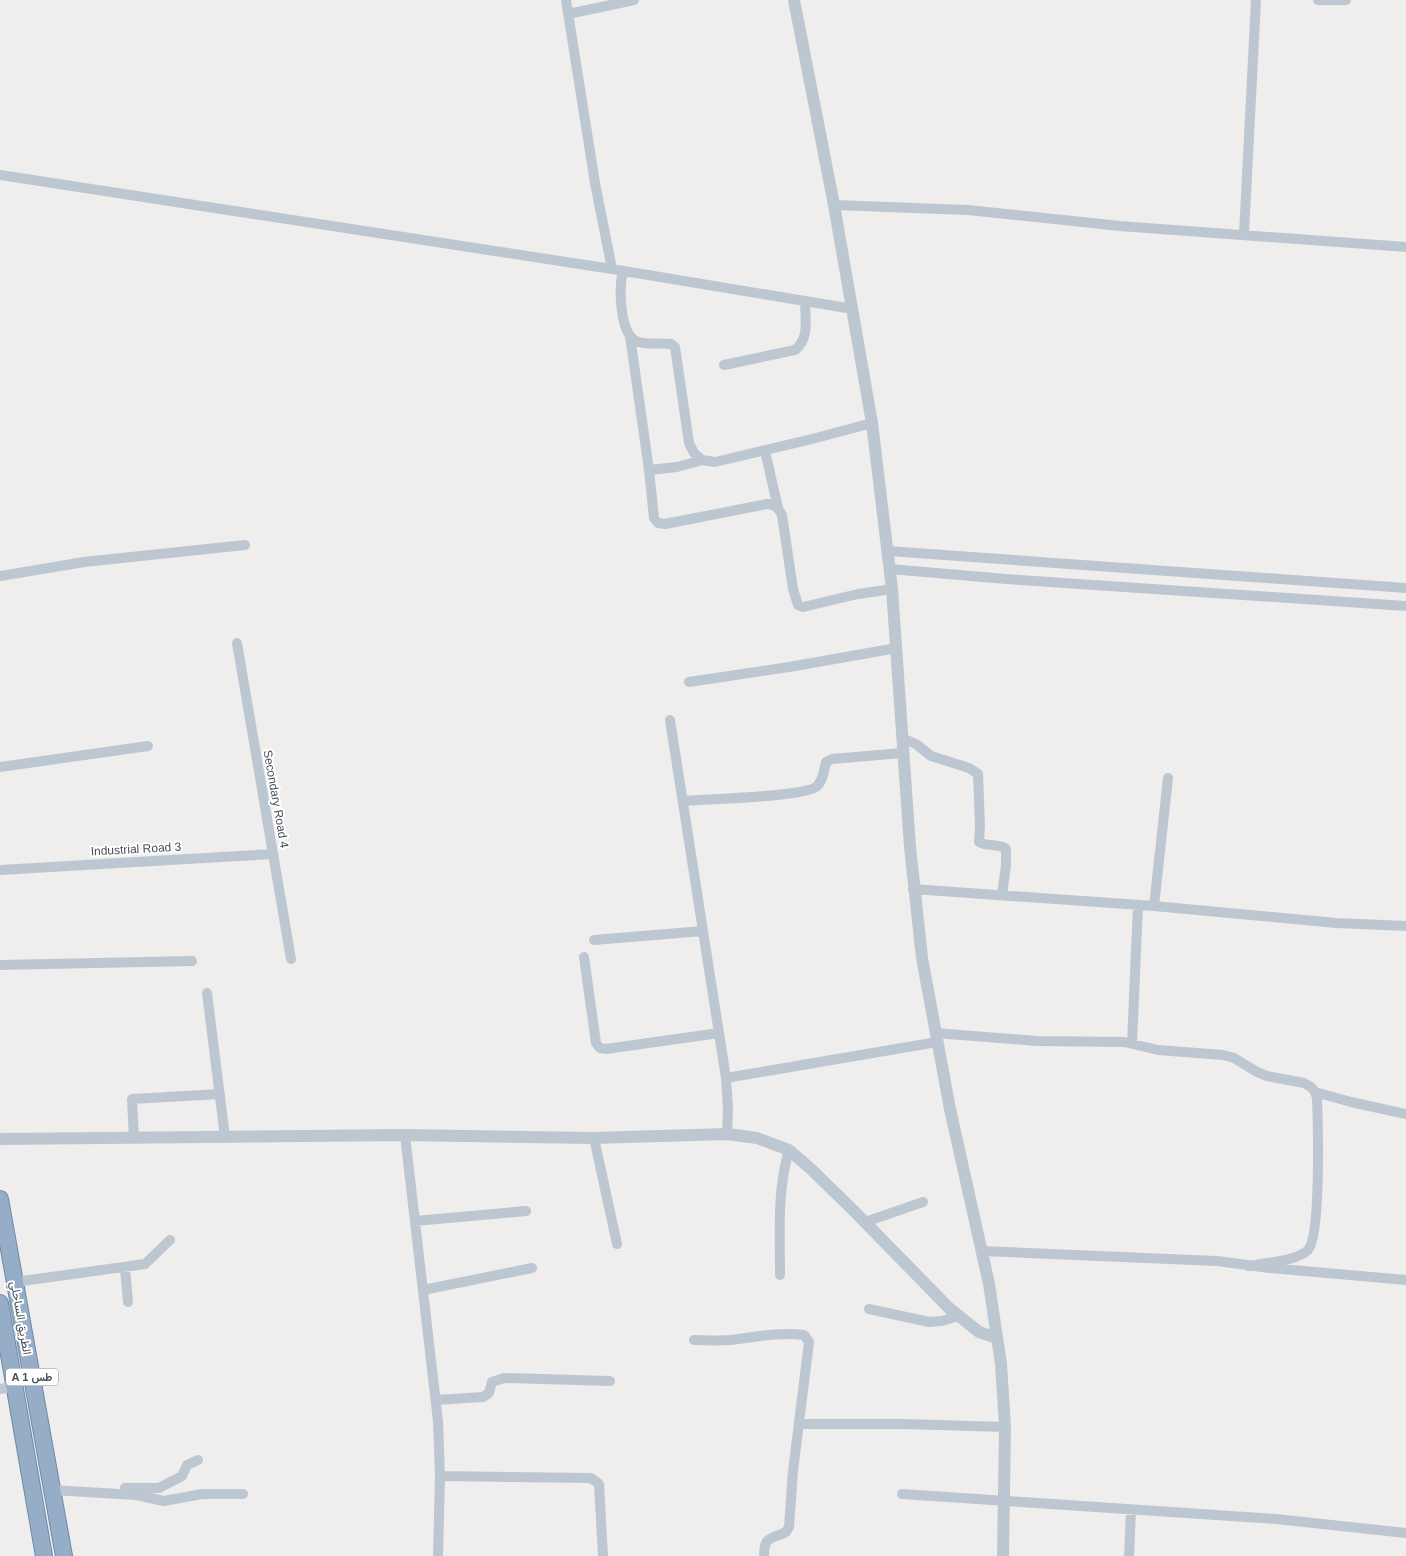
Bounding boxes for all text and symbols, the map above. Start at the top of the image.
street label: Secondary Road 4 [260,749,292,849]
street label: Industrial Road 3 [90,840,182,858]
street label: الطريق الساحلي [5,1280,34,1356]
road number: A 1 طس [6,1368,58,1385]

